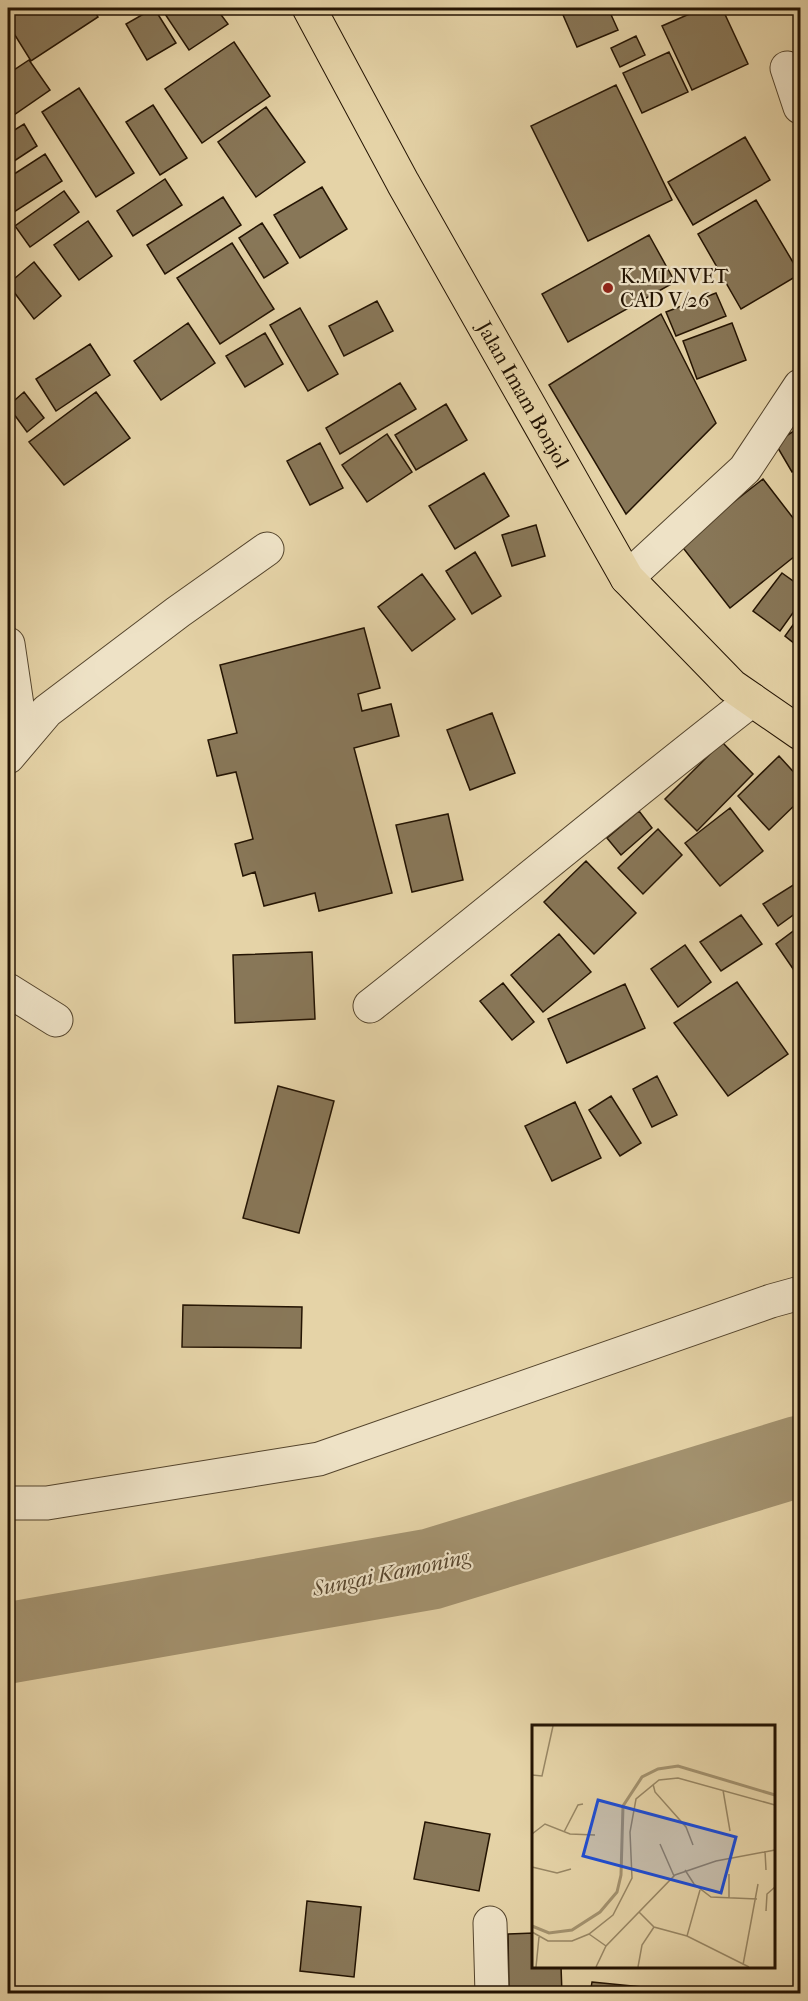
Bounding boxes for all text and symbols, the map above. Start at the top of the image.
place label: K.MLNVET CAD V/26 [620,264,729,312]
marker: K.MLNVET CAD V/26 [601,281,615,295]
street label: Jalan Imam Bonjol [471,315,574,472]
water label: Sungai Kamoning [309,1544,472,1603]
inset map [532,1725,775,1968]

